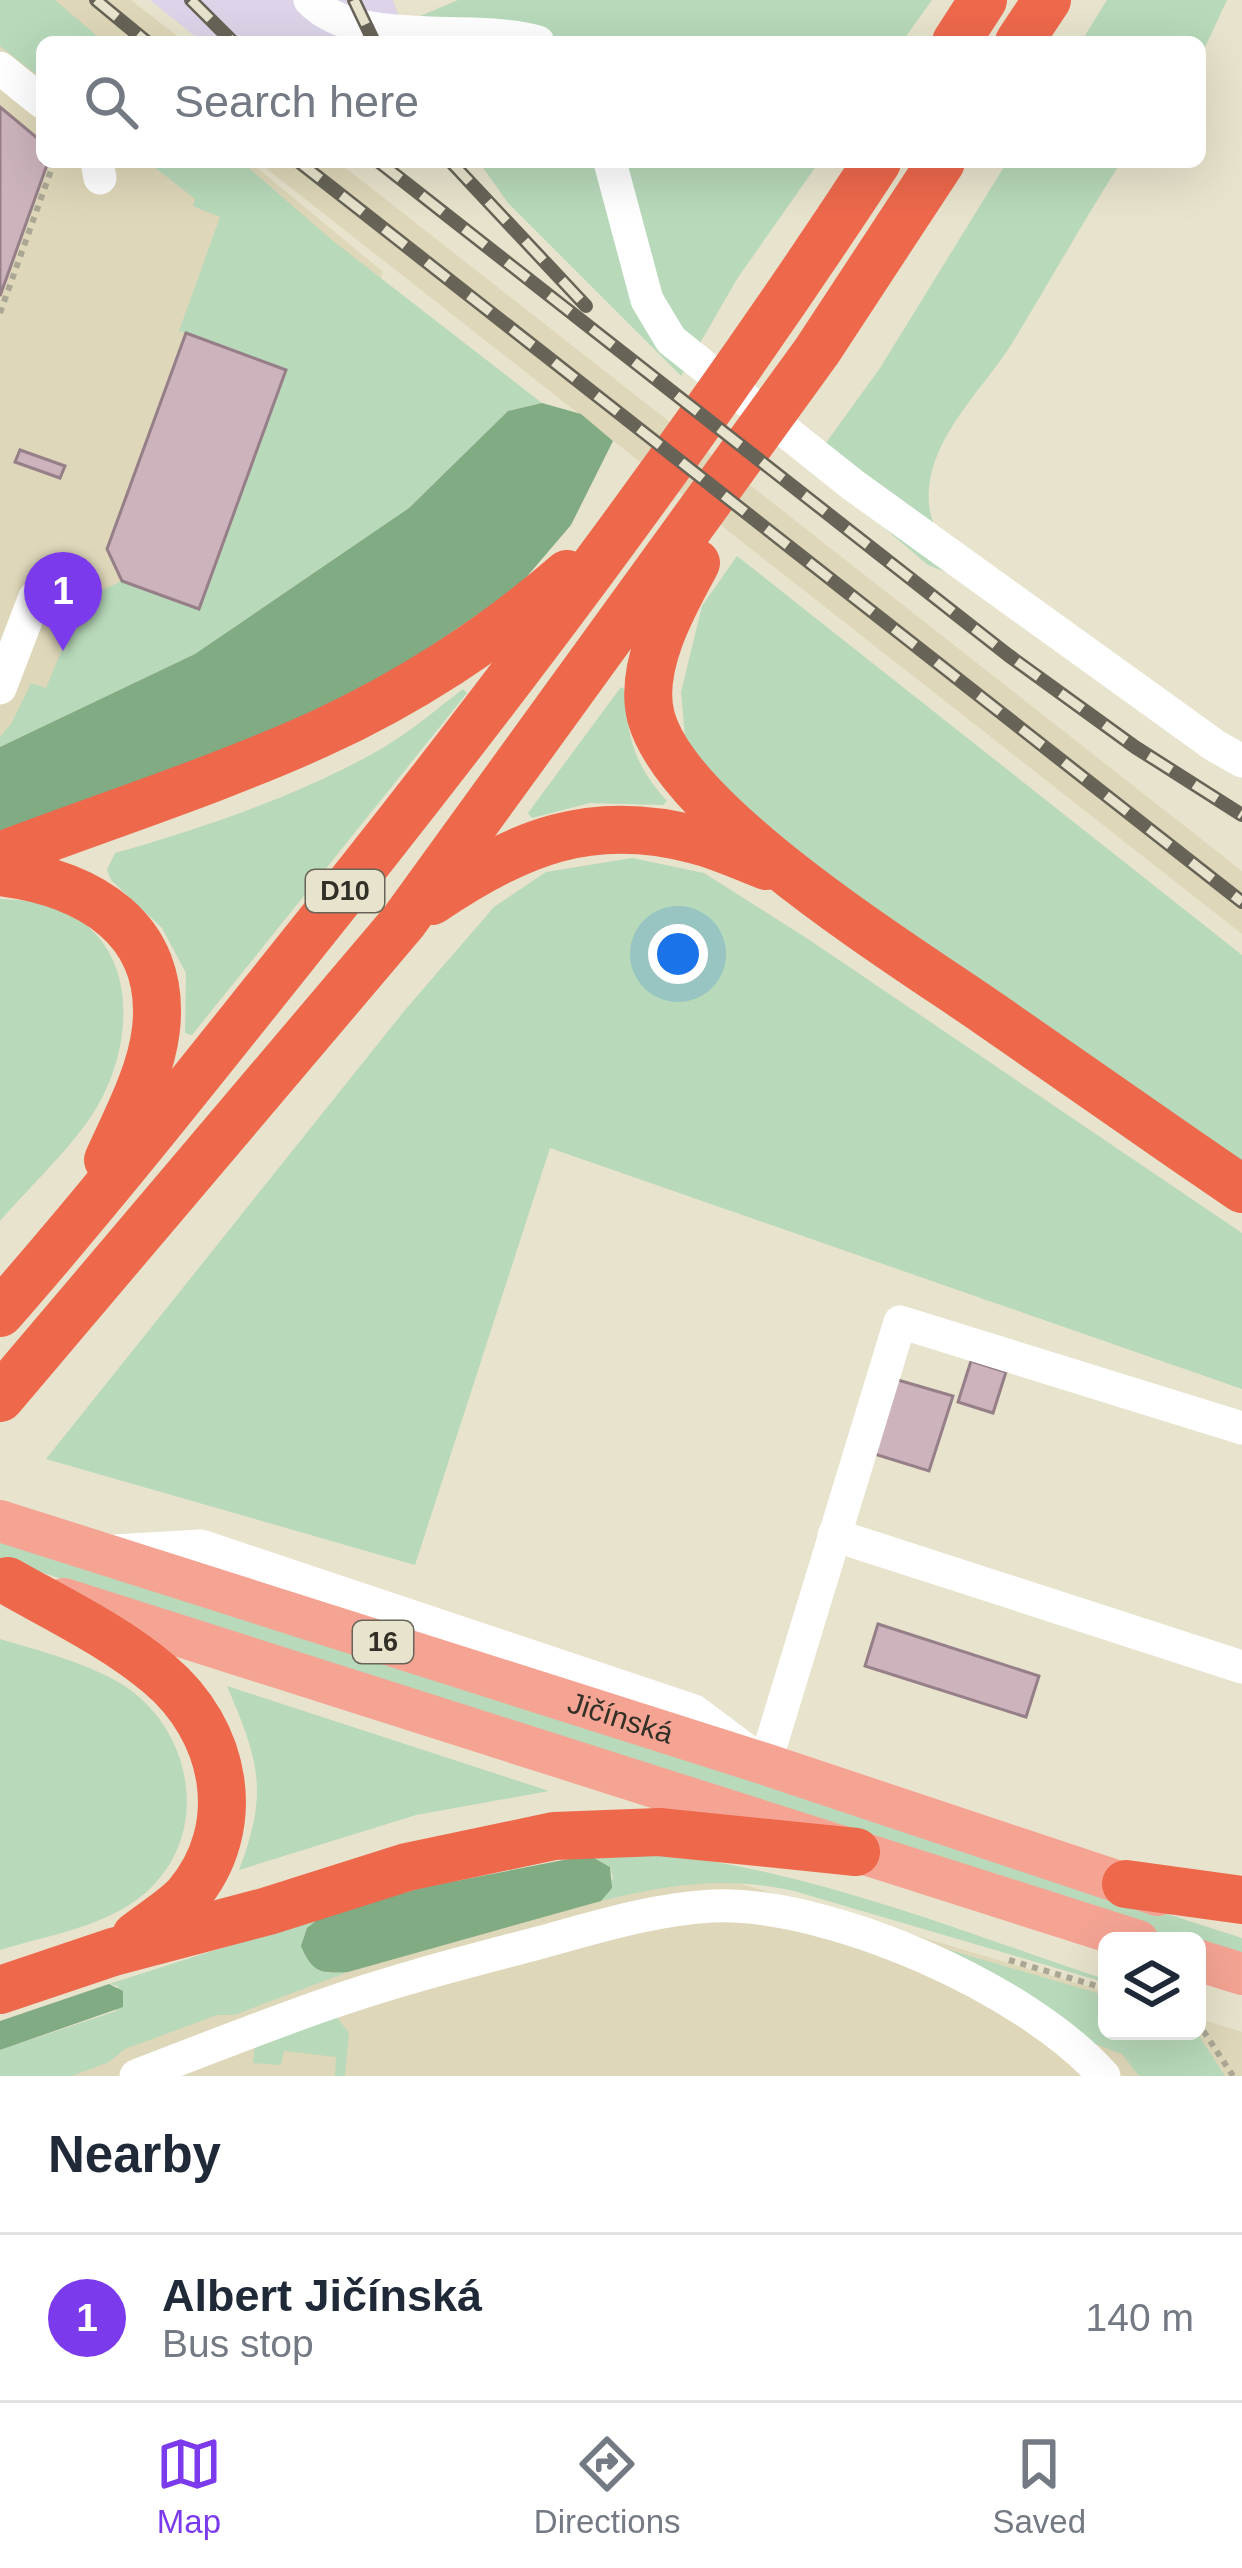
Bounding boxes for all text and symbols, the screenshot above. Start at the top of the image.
search box [36,36,1206,168]
icon: search [78,69,144,135]
text: Search here [174,76,419,127]
pin: 1 [24,552,102,651]
road number: D10 [306,870,384,912]
your location [648,924,708,984]
road number: 16 [353,1621,413,1663]
street label: Jičínská [564,1685,678,1750]
map controls [1098,1932,1206,2040]
button: layers [1098,1932,1206,2040]
text: Nearby [48,2126,221,2183]
text: Albert Jičínská [162,2270,482,2321]
text: 1 [76,2296,98,2339]
text: 140 m [1086,2296,1194,2339]
text: Bus stop [162,2322,314,2365]
tab: Map [156,2431,222,2541]
tab: Directions [534,2431,681,2541]
tab: Saved [992,2431,1086,2541]

